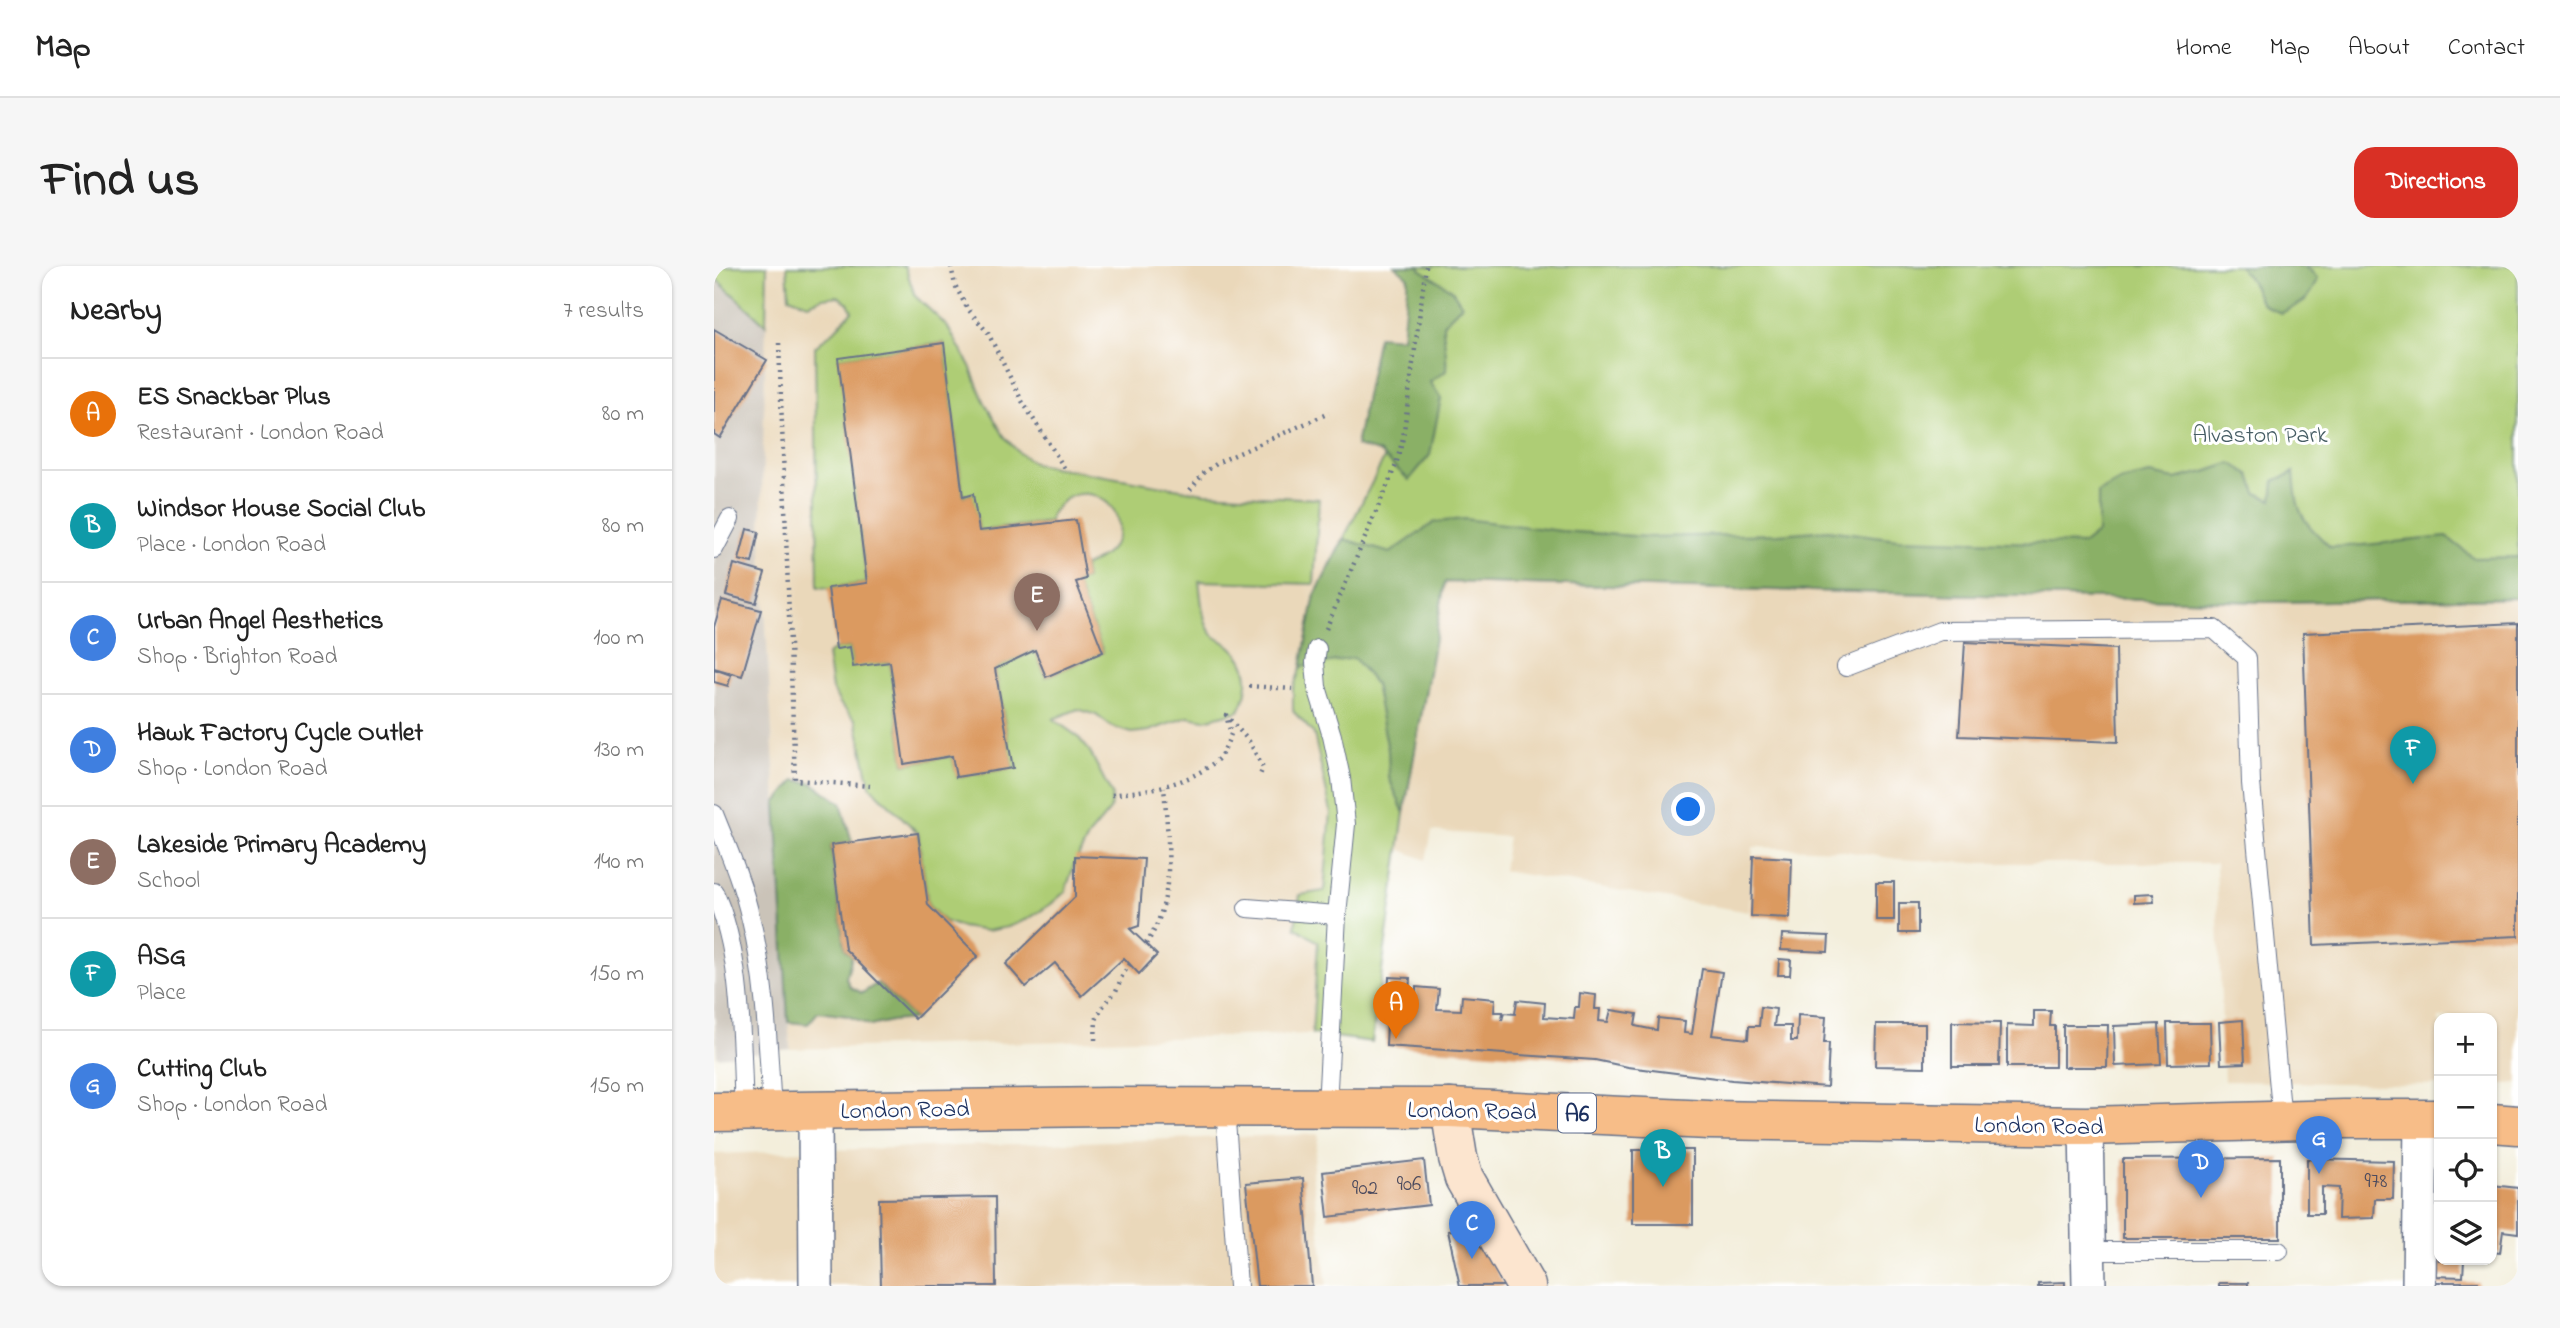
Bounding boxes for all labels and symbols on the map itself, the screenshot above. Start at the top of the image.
park label: Alvaston Park [2193,419,2328,454]
pin: E [1014,573,1060,631]
pin: F [2390,726,2436,784]
your location [1671,792,1705,826]
pin: A [1373,981,1419,1039]
street label: London Road [840,1093,970,1130]
street label: London Road [1407,1094,1537,1131]
road number: A6 [1558,1094,1596,1132]
street label: London Road [1974,1109,2104,1146]
pin: G [2296,1116,2342,1174]
pin: B [1640,1129,1686,1187]
pin: D [2178,1140,2224,1198]
house number: 978 [2365,1167,2388,1197]
house number: 906 [1397,1170,1421,1200]
house number: 902 [1352,1174,1378,1204]
pin: C [1449,1201,1495,1259]

